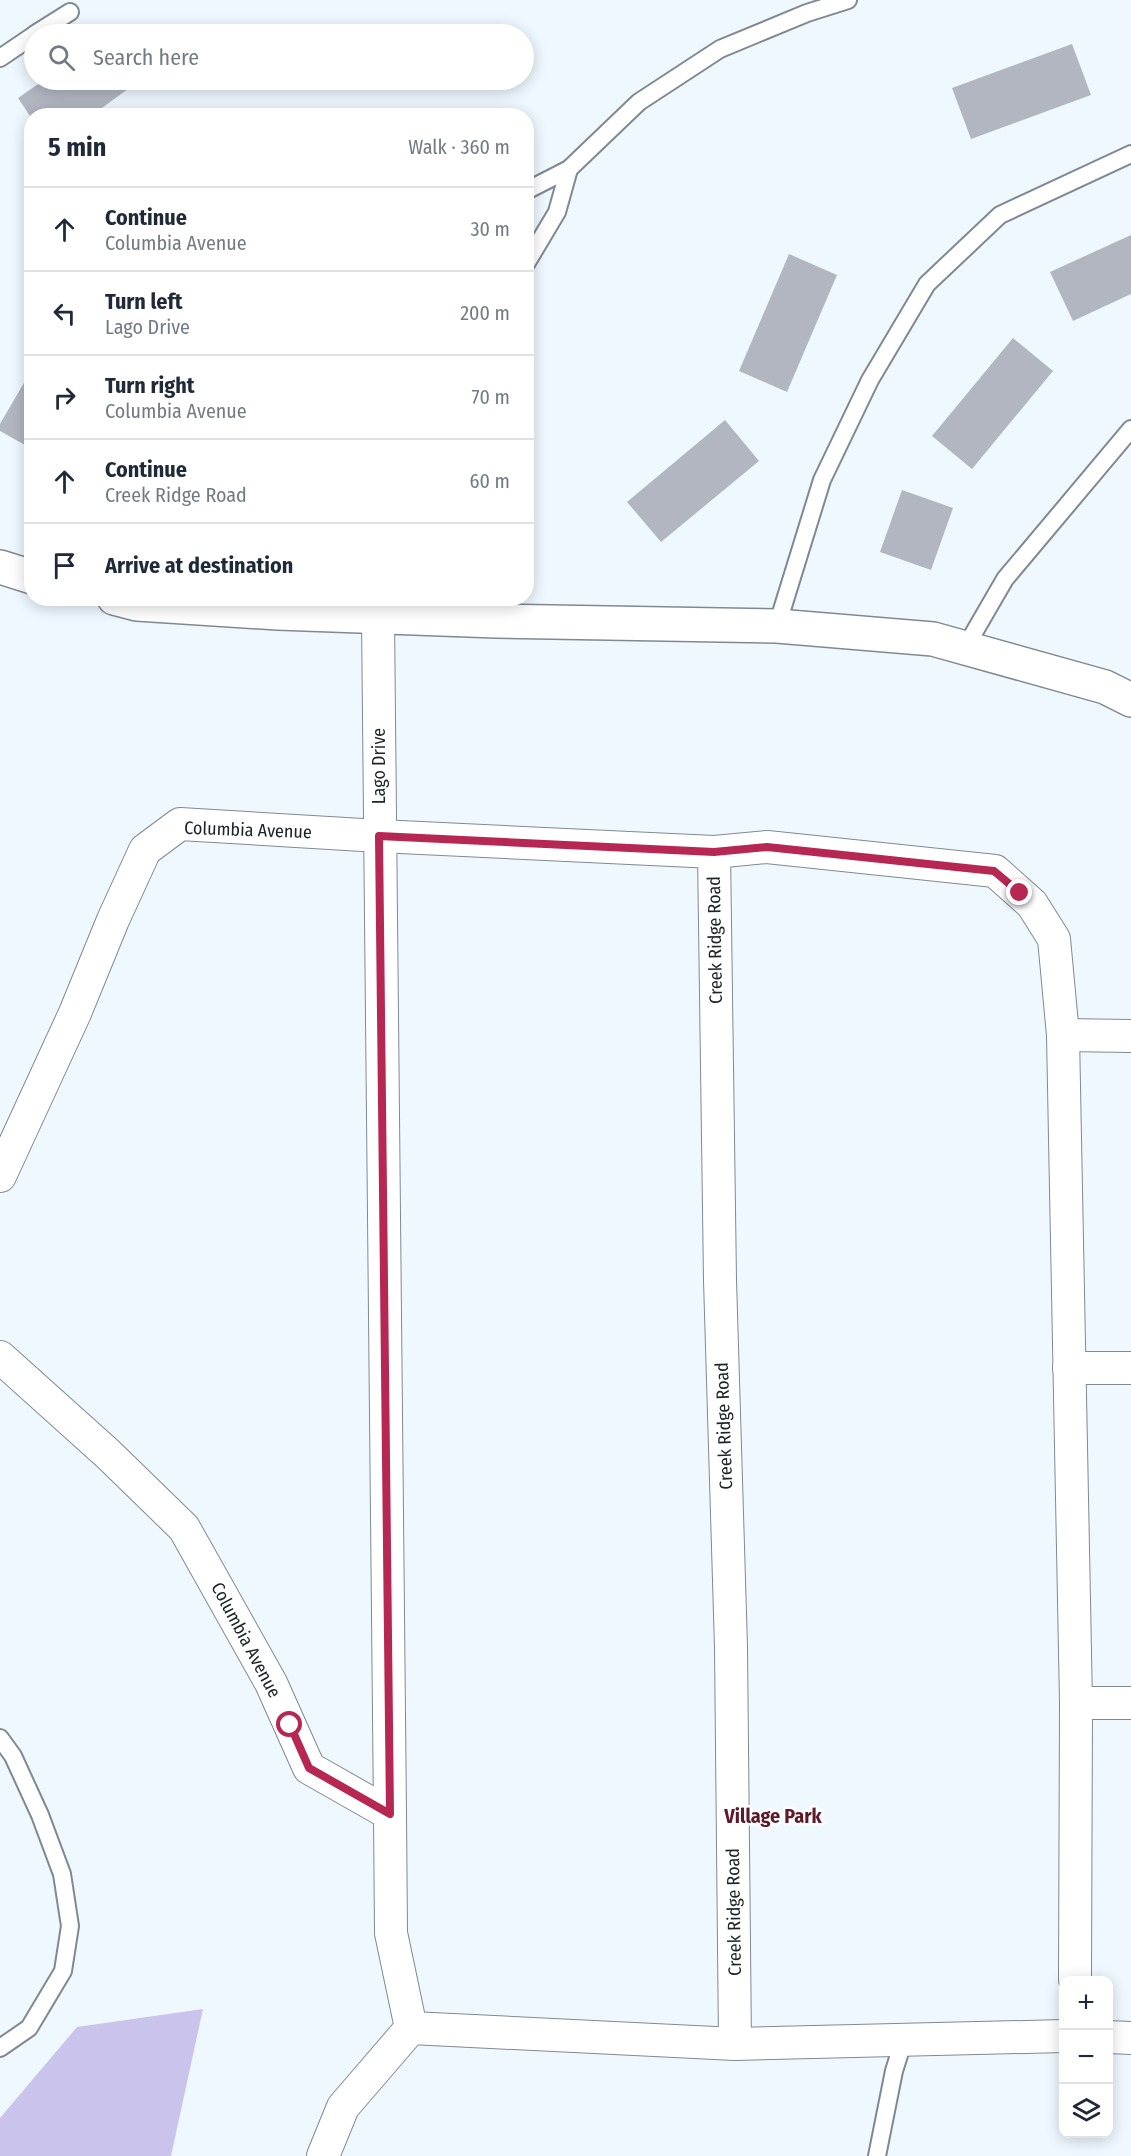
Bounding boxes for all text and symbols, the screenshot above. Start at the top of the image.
search box [24,24,534,90]
icon: search [45,41,78,74]
text: Search here [93,44,199,71]
text: 5 min [48,132,106,163]
text: Walk · 360 m [408,135,510,159]
text: Continue [105,204,187,231]
icon: ahead [48,213,81,246]
text: 30 m [470,217,510,241]
text: Columbia Avenue [105,231,247,255]
text: Turn left [105,288,183,315]
icon: left [48,297,81,330]
text: 200 m [460,301,510,325]
text: Lago Drive [105,315,190,339]
text: Turn right [105,372,194,399]
icon: right [48,381,81,414]
text: 70 m [472,385,510,409]
text: Columbia Avenue [105,399,247,423]
text: Continue [105,456,187,483]
icon: ahead [48,465,81,498]
text: 60 m [470,469,510,493]
text: Creek Ridge Road [105,483,247,507]
icon: arrive [48,549,81,582]
text: Arrive at destination [105,552,293,579]
street label: Lago Drive [368,728,390,804]
street label: Columbia Avenue [184,817,312,843]
street label: Creek Ridge Road [703,876,727,1004]
route end [1006,879,1032,905]
street label: Creek Ridge Road [711,1362,737,1490]
street label: Columbia Avenue [206,1579,286,1702]
route start [276,1711,302,1737]
district label: Village Park [723,1804,823,1828]
street label: Creek Ridge Road [722,1848,746,1976]
map controls [1059,1976,1113,2138]
button: + [1059,1976,1113,2030]
button: − [1059,2030,1113,2084]
button: layers [1059,2084,1113,2138]

